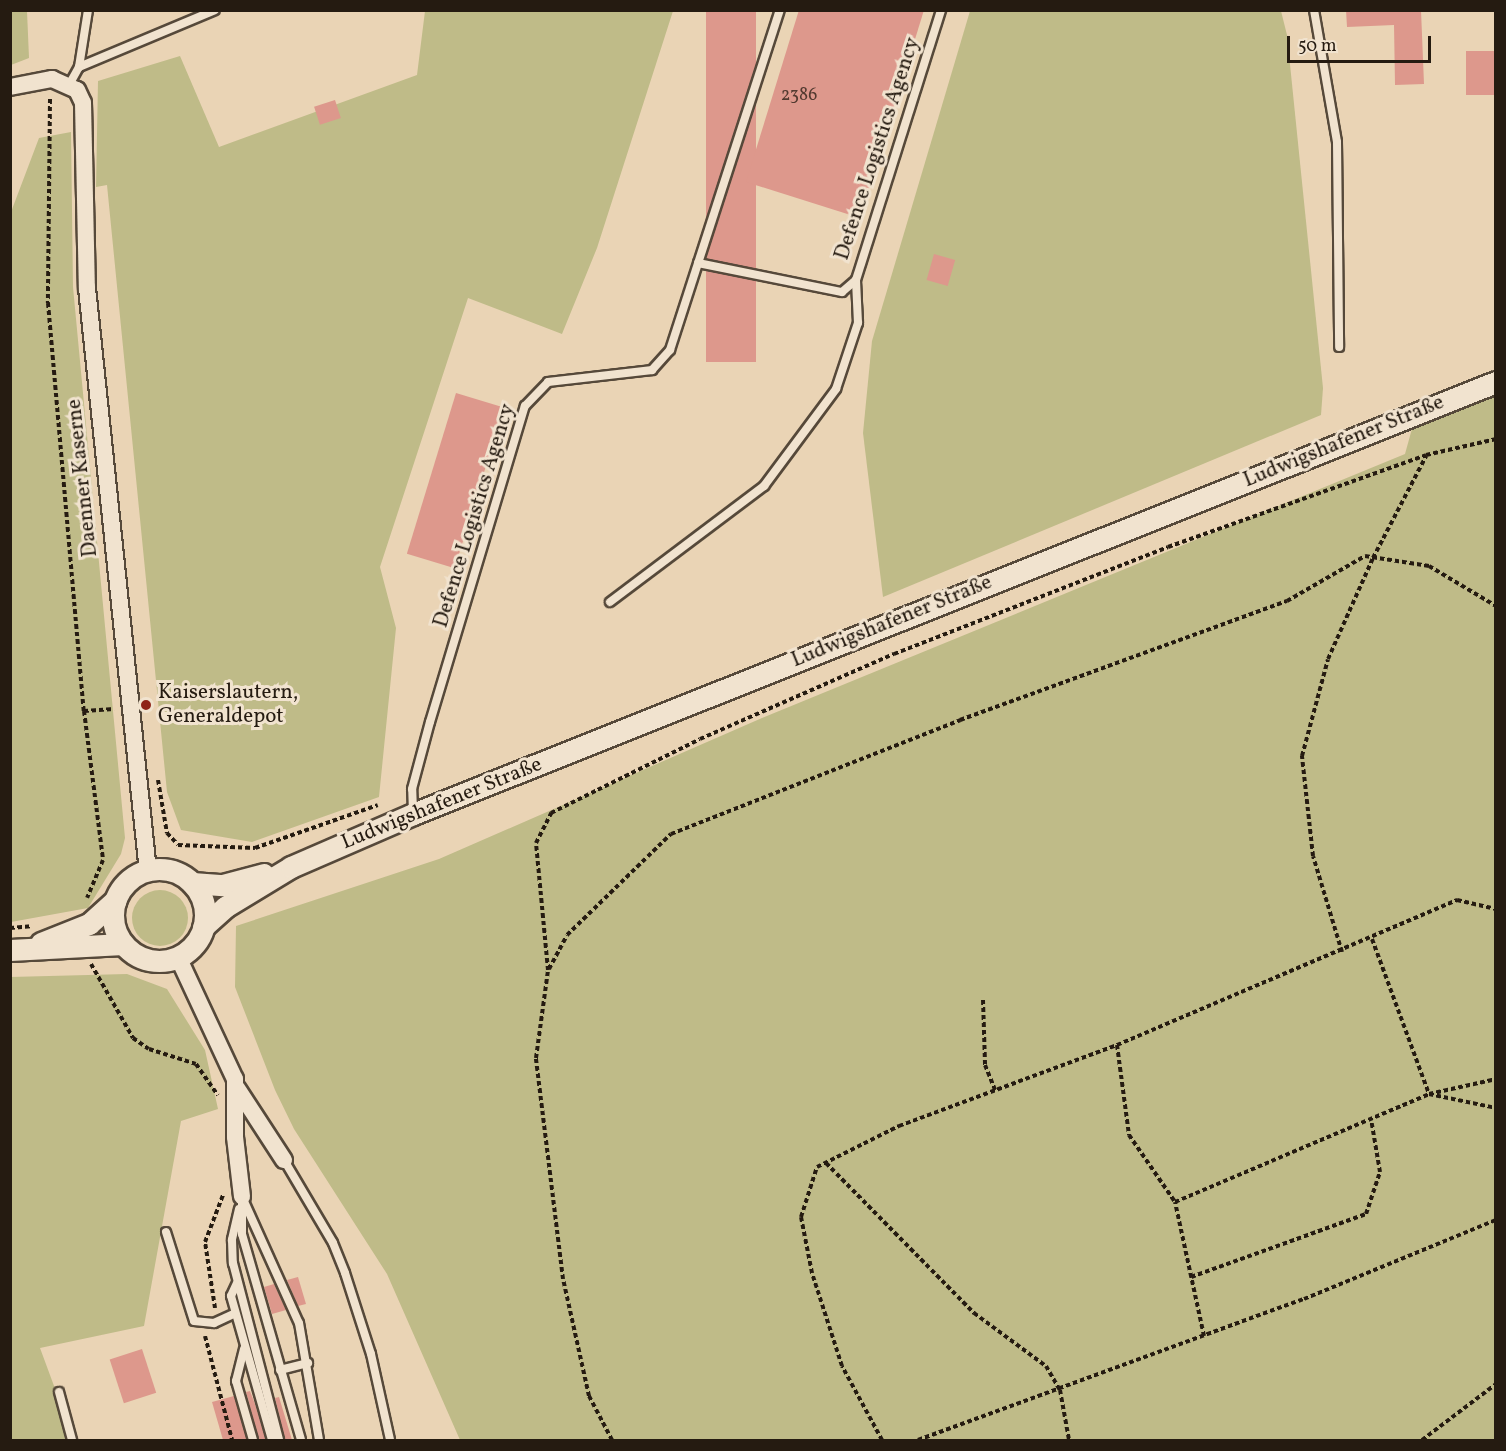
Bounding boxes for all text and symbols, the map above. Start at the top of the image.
scale bar [1290,24,1434,62]
text: 50 m [1298,34,1337,59]
street label: Defence Logistics Agency [830,35,926,263]
house number: 2386 [781,85,817,107]
street label: Ludwigshafener Straße [1240,390,1448,494]
street label: Daenner Kaserne [62,398,104,558]
street label: Defence Logistics Agency [429,401,521,631]
street label: Ludwigshafener Straße [788,570,996,674]
place label: Kaiserslautern, Generaldepot [158,680,298,730]
marker: Kaiserslautern, Generaldepot [139,698,153,712]
street label: Ludwigshafener Straße [338,752,546,856]

